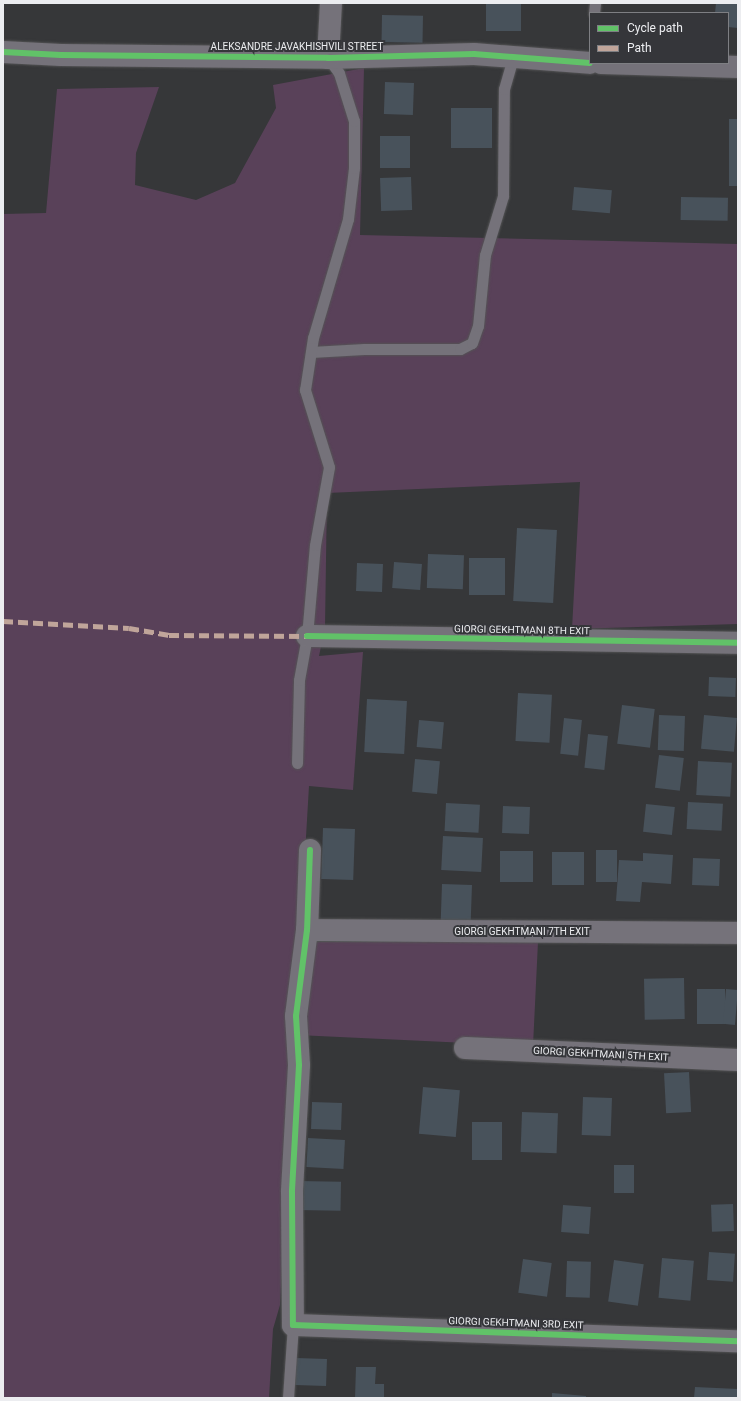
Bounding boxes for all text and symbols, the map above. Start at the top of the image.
legend [589,12,729,64]
text: Cycle path [627,21,683,35]
street label: ALEKSANDRE JAVAKHISHVILI STREET [211,41,383,53]
text: Path [627,41,652,55]
street label: GIORGI GEKHTMANI 8TH EXIT [454,623,590,637]
street label: GIORGI GEKHTMANI 7TH EXIT [454,926,590,938]
street label: GIORGI GEKHTMANI 5TH EXIT [533,1044,669,1064]
street label: GIORGI GEKHTMANI 3RD EXIT [448,1315,584,1331]

